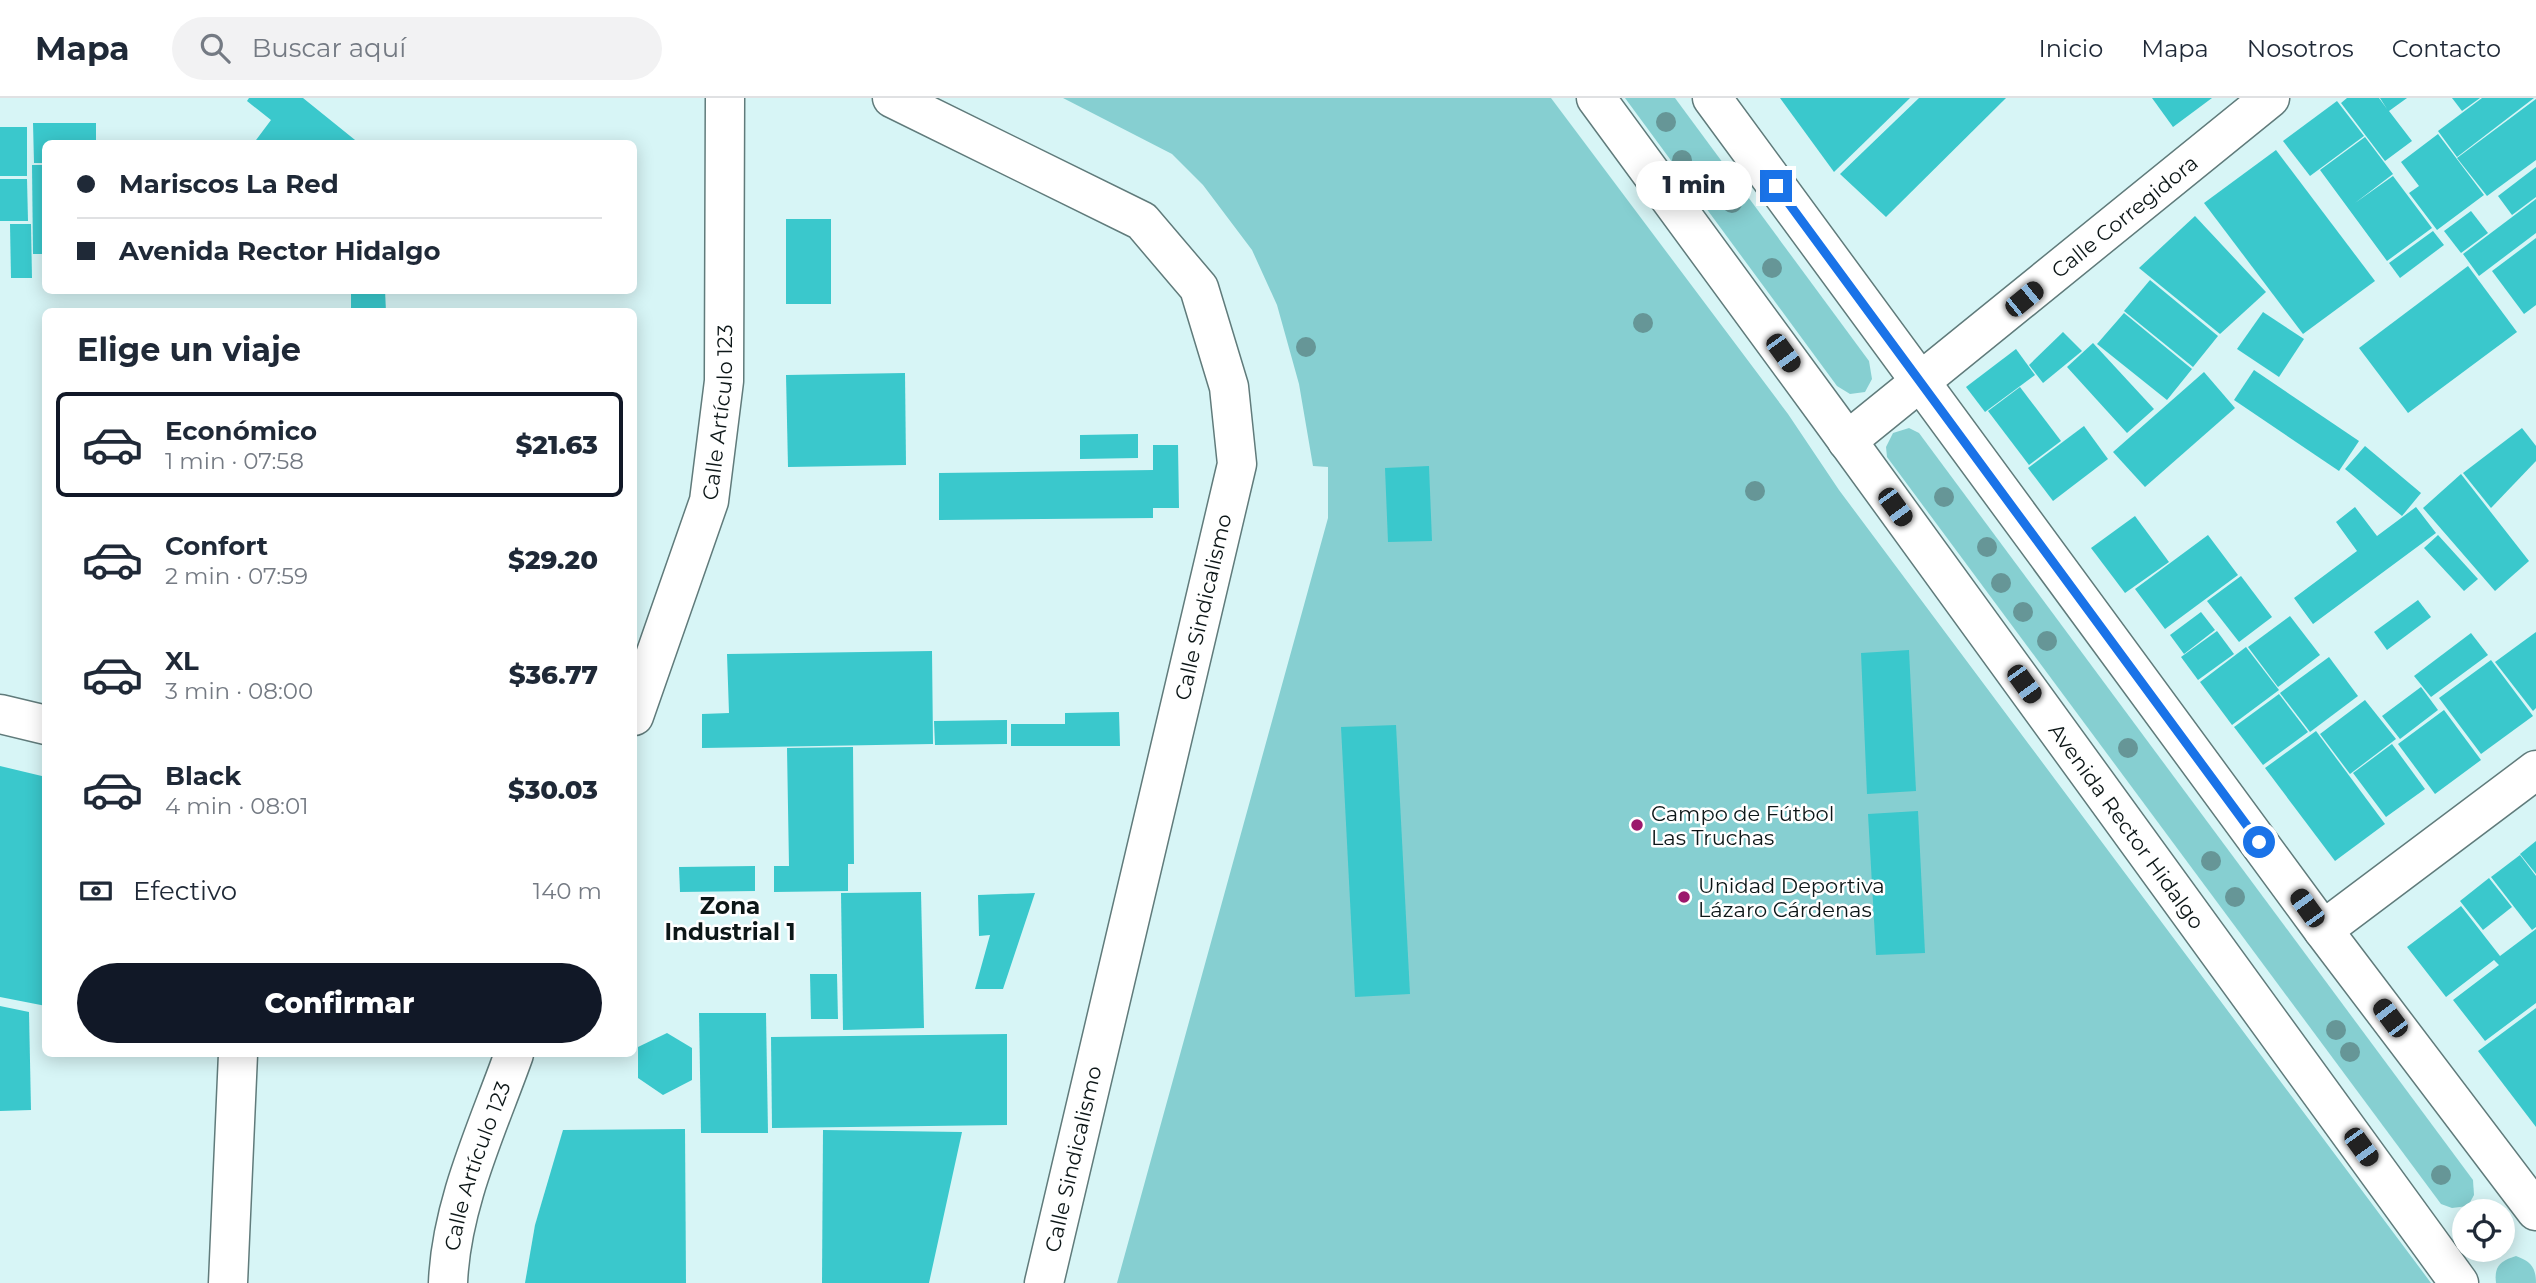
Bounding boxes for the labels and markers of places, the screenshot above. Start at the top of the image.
place label: Campo de Fútbol Las Truchas [1651,801,1834,850]
marker: Campo de Fútbol Las Truchas [1629,817,1645,833]
place label: Unidad Deportiva Lázaro Cárdenas [1698,873,1885,922]
marker: Unidad Deportiva Lázaro Cárdenas [1676,889,1692,905]

